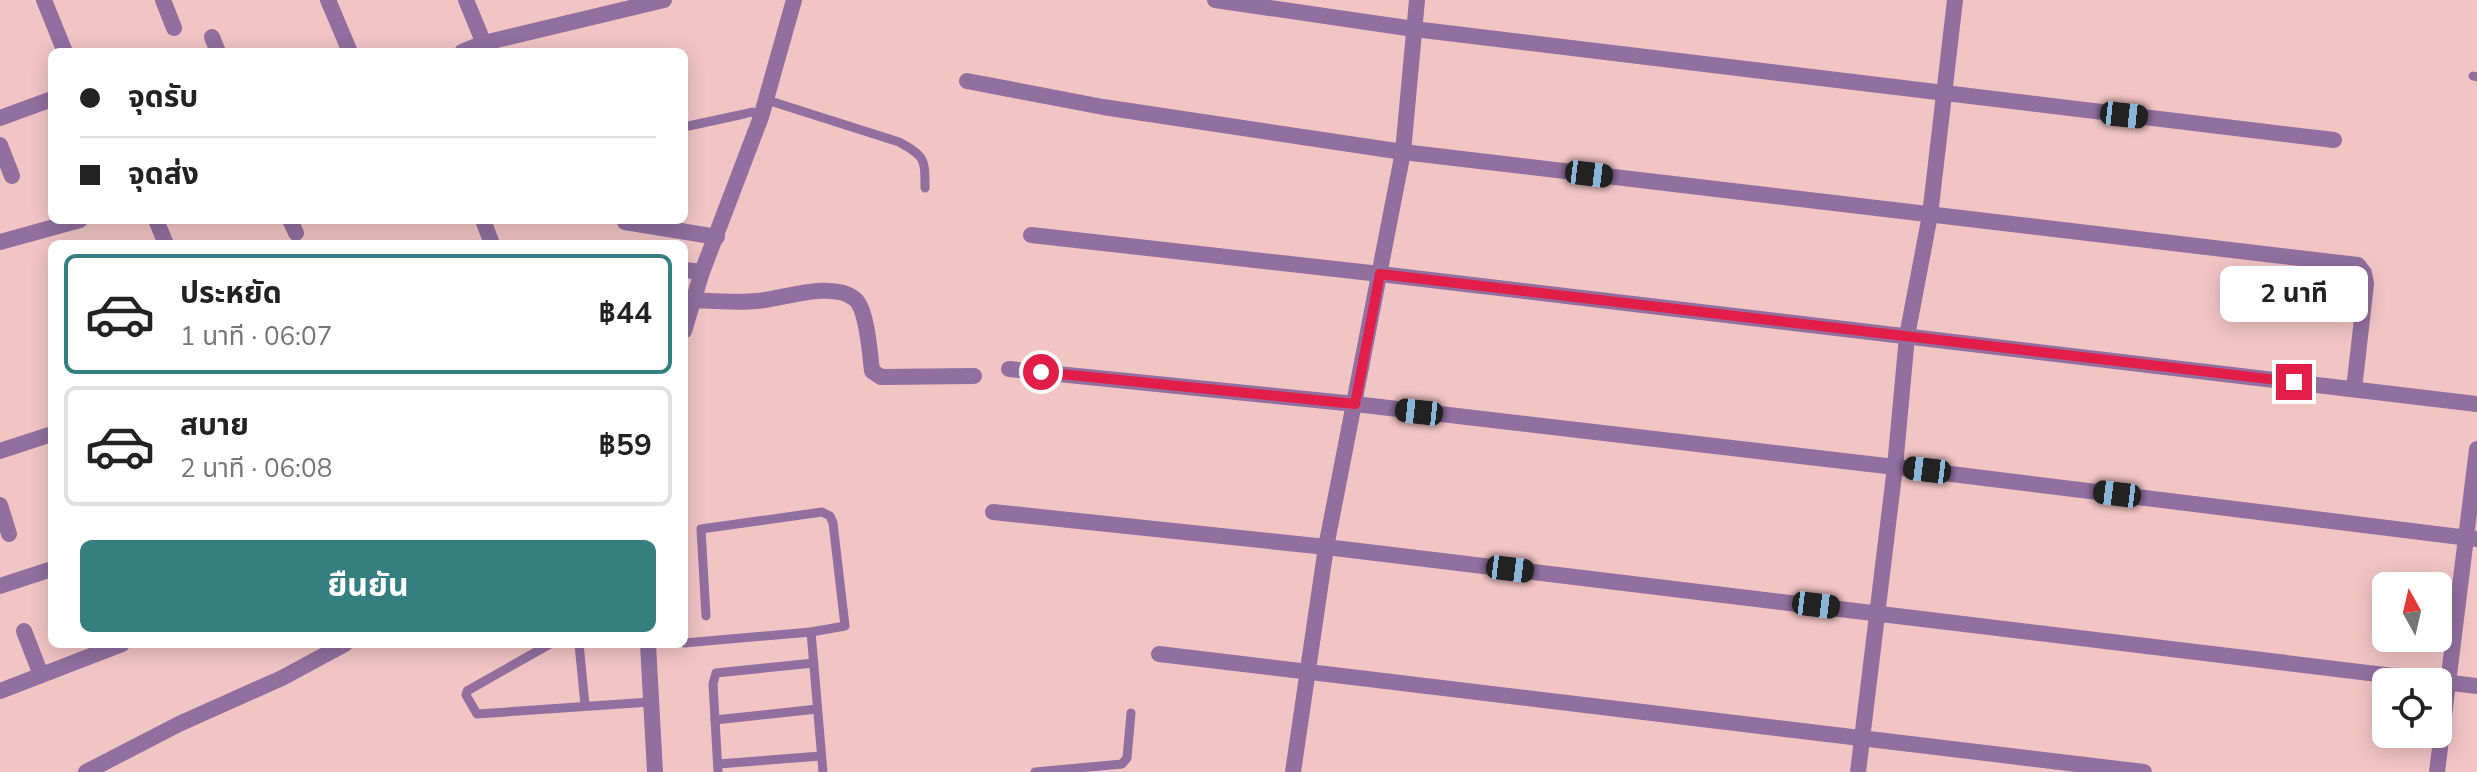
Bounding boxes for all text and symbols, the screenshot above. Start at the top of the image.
text: จุดรับ [128,77,198,118]
car [2099,101,2149,129]
text: จุดส่ง [128,154,199,195]
car [1564,159,1614,189]
callout: 2 นาที [2220,266,2368,322]
text: ประหยัด [180,273,282,314]
text: 2 นาที [2260,276,2328,311]
icon: car [84,278,156,350]
text: ฿44 [599,293,652,334]
text: 1 นาที · 06:07 [180,319,332,354]
route start [1023,354,1059,390]
route end [2276,364,2312,400]
car [1394,398,1444,426]
text: สบาย [180,405,249,446]
icon: car [84,410,156,482]
text: ฿59 [599,425,652,466]
text: 2 นาที · 06:08 [180,451,332,486]
car [1902,455,1952,485]
car [2092,479,2142,509]
button: ยืนยัน [80,540,656,632]
car [1485,554,1535,584]
north arrow [2372,572,2452,652]
map controls [2372,572,2452,748]
car [1791,590,1841,620]
button: locate [2372,668,2452,748]

